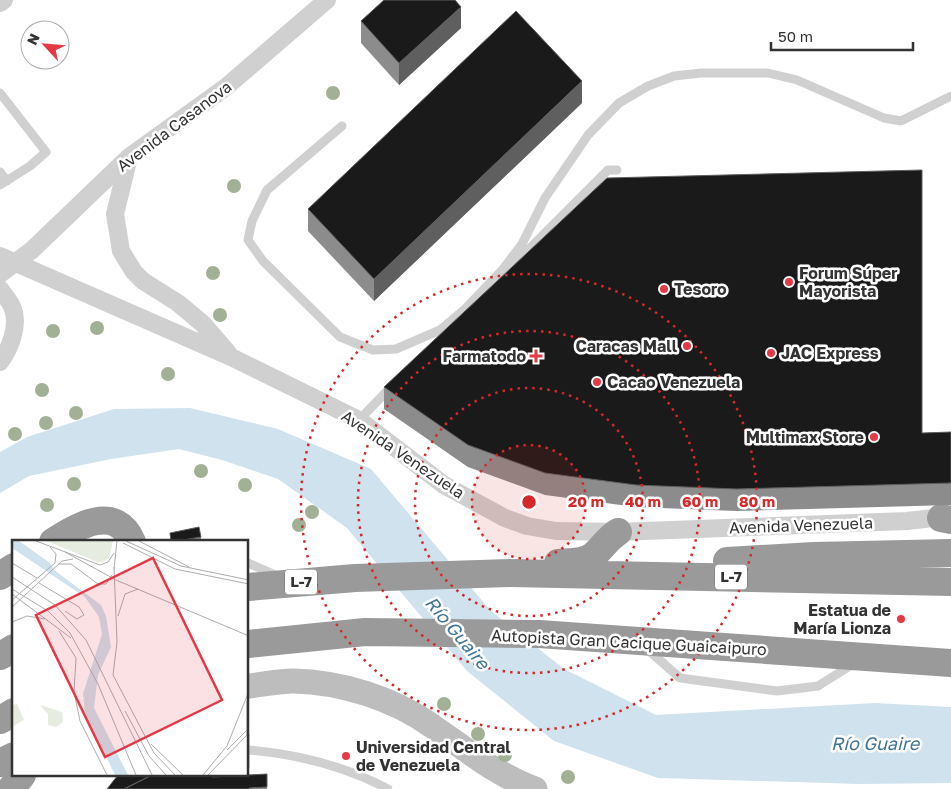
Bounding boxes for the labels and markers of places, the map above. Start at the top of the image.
place label: Forum Súper Mayorista [799,263,898,301]
marker: Forum Súper Mayorista [783,276,795,288]
place label: Tesoro [674,279,727,299]
marker: Tesoro [658,283,670,295]
place label: Caracas Mall [575,336,678,356]
marker: Caracas Mall [681,340,693,352]
place label: JAC Express [781,343,879,363]
place label: Farmatodo [443,346,526,366]
marker: JAC Express [765,347,777,359]
marker: Farmatodo [530,350,542,362]
place label: Cacao Venezuela [607,372,740,392]
marker: Cacao Venezuela [591,376,603,388]
place label: Multimax Store [746,427,864,447]
marker: Multimax Store [868,431,880,443]
centre of rings [520,493,538,511]
place label: Estatua de María Lionza [793,600,891,638]
marker: Estatua de María Lionza [895,613,907,625]
place label: Universidad Central de Venezuela [356,737,511,775]
marker: Universidad Central de Venezuela [340,750,352,762]

